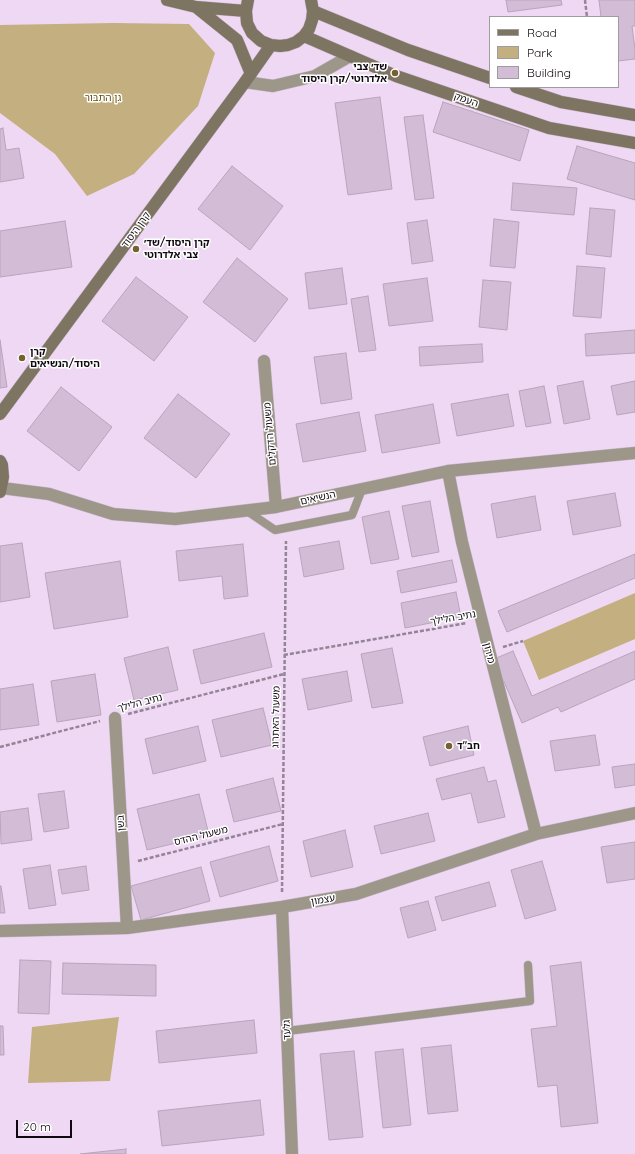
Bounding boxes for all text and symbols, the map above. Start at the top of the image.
legend [489,16,619,88]
text: Road [527,25,557,40]
text: Park [527,45,552,60]
place label: שד׳ צבי אלדרוטי/קרן היסוד [301,61,387,84]
text: Building [527,65,571,80]
marker: שד׳ צבי אלדרוטי/קרן היסוד [390,68,400,78]
street label: העמק [452,90,480,110]
park label: גן התבור [85,92,121,104]
street label: קרן היסוד [119,210,153,250]
place label: קרן היסוד/שד׳ צבי אלדרוטי [144,237,209,260]
marker: קרן היסוד/שד׳ צבי אלדרוטי [131,244,141,254]
place label: קרן היסוד/הנשיאים [30,346,100,370]
marker: קרן היסוד/הנשיאים [17,353,27,363]
street label: משעול הדקלים [261,402,279,466]
street label: הנשיאים [299,488,337,508]
street label: נתיב הלילך [429,608,477,628]
street label: מירון [481,641,497,665]
street label: משעול האתרוג [269,686,283,748]
street label: נתיב הלילך [116,691,164,715]
place label: חב"ד [457,740,480,752]
marker: חב"ד [444,741,454,751]
street label: בשן [115,815,127,831]
street label: משעול ההדס [173,824,229,848]
street label: עצמון [310,892,336,908]
street label: גלעד [281,1020,293,1040]
scale bar [18,1112,74,1138]
text: 20 m [23,1119,51,1134]

